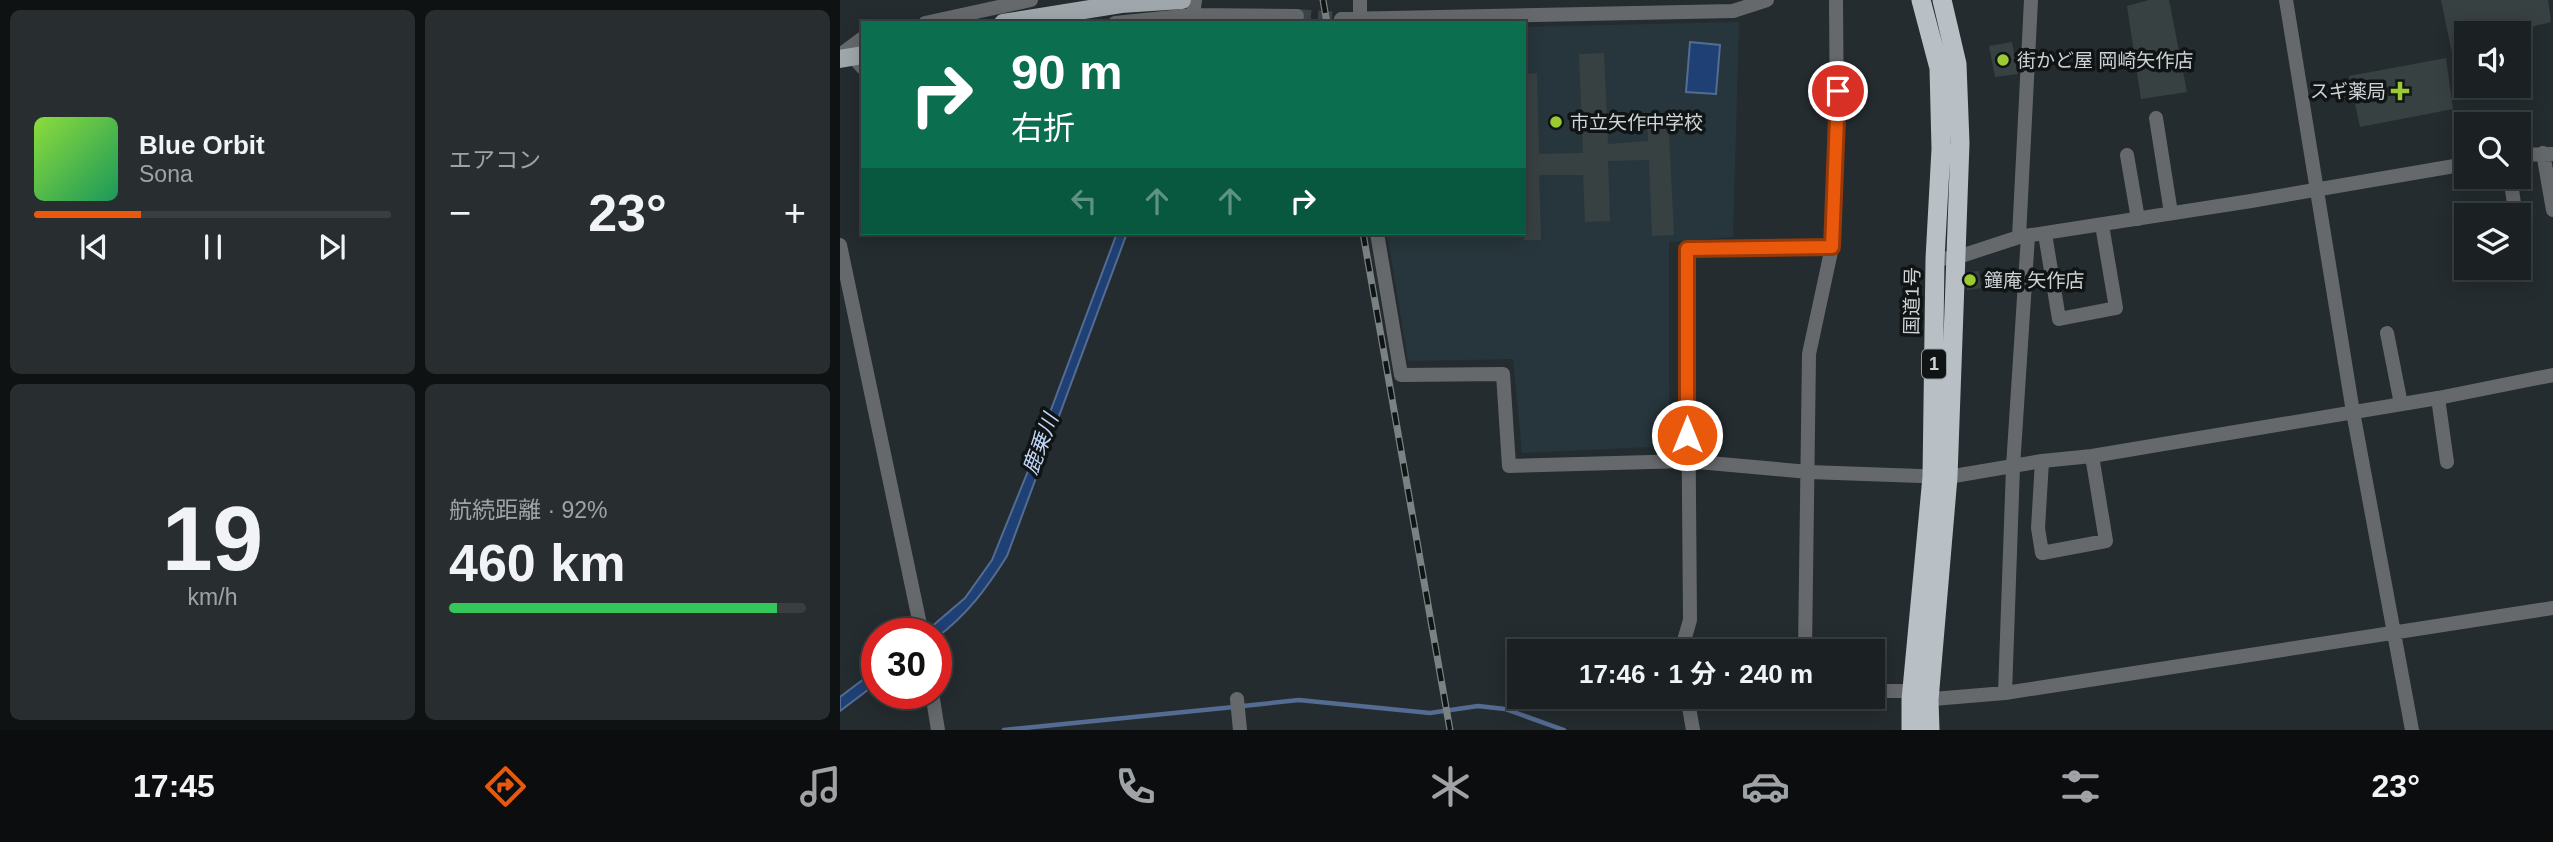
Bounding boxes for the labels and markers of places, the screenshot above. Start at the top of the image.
place label: 街かど屋 岡崎矢作店 [2017,50,2193,71]
marker: 街かど屋 岡崎矢作店 [1995,52,2011,68]
pin [1808,61,1868,121]
place label: スギ薬局 [2310,81,2386,102]
marker: スギ薬局 [2392,83,2408,99]
place label: 市立矢作中学校 [1570,112,1703,133]
marker: 市立矢作中学校 [1548,114,1564,130]
place label: 鐘庵 矢作店 [1984,270,2084,291]
marker: 鐘庵 矢作店 [1962,272,1978,288]

